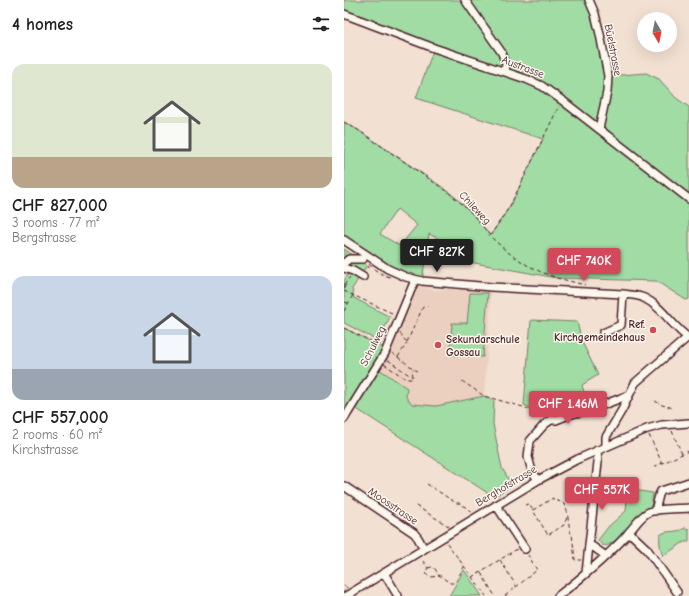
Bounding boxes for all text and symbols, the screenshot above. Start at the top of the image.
north arrow [637,12,677,52]
map controls [637,12,677,52]
icon: filters [310,13,332,35]
text: 4 homes [12,15,73,34]
street label: Büelstrasse [602,23,624,78]
street label: Austrasse [500,53,546,81]
icon: home [136,90,208,162]
street label: Chileweg [456,189,494,227]
text: CHF 827,000 [12,196,107,215]
text: 3 rooms · 77 m² [12,215,99,230]
text: Bergstrasse [12,230,76,245]
pin: CHF 827K [396,239,478,273]
text: CHF 827K [409,244,465,259]
pin: CHF 740K [543,248,625,282]
text: CHF 740K [557,253,611,268]
icon: home [136,302,208,374]
place label: Ref. Kirchgemeindehaus [554,318,645,344]
street label: Schulweg [357,324,389,368]
marker: Ref. Kirchgemeindehaus [648,325,658,335]
place label: Sekundarschule Gossau [446,333,520,359]
marker: Sekundarschule Gossau [433,340,443,350]
pin: CHF 1.46M [522,391,614,425]
text: CHF 1.46M [538,396,598,411]
text: CHF 557,000 [12,408,108,427]
text: 2 rooms · 60 m² [12,427,102,442]
text: Kirchstrasse [12,442,78,457]
street label: Berghofstrasse [473,462,539,509]
pin: CHF 557K [561,477,643,511]
text: CHF 557K [574,482,630,497]
street label: Moosstrasse [366,485,421,528]

